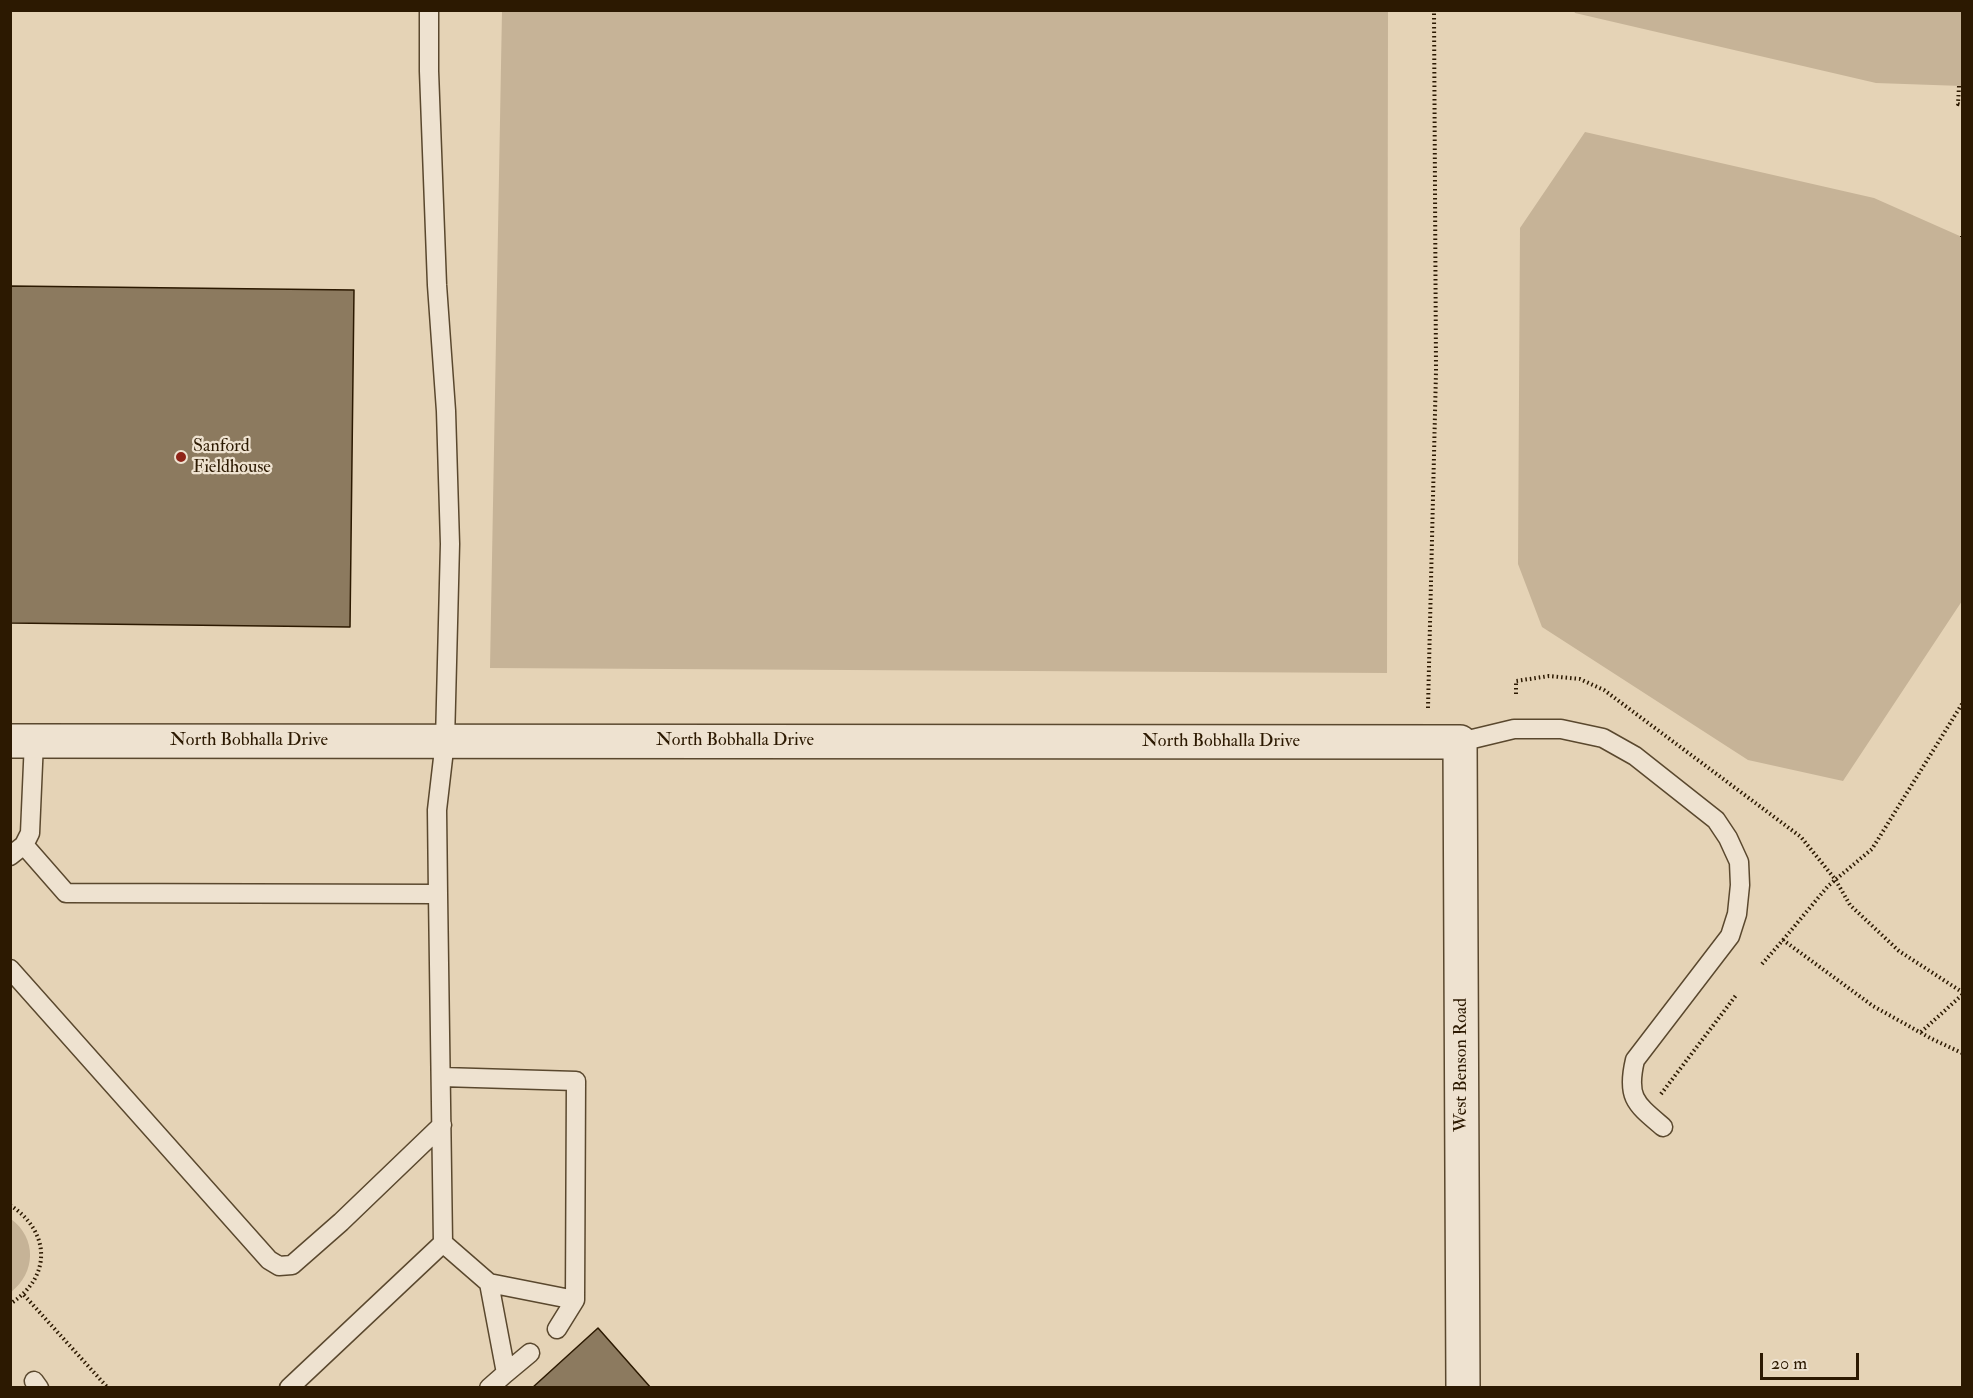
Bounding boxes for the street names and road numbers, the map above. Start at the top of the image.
street label: North Bobhalla Drive [170,730,328,752]
street label: North Bobhalla Drive [656,730,814,752]
street label: North Bobhalla Drive [1142,731,1300,753]
street label: West Benson Road [1451,998,1473,1132]

